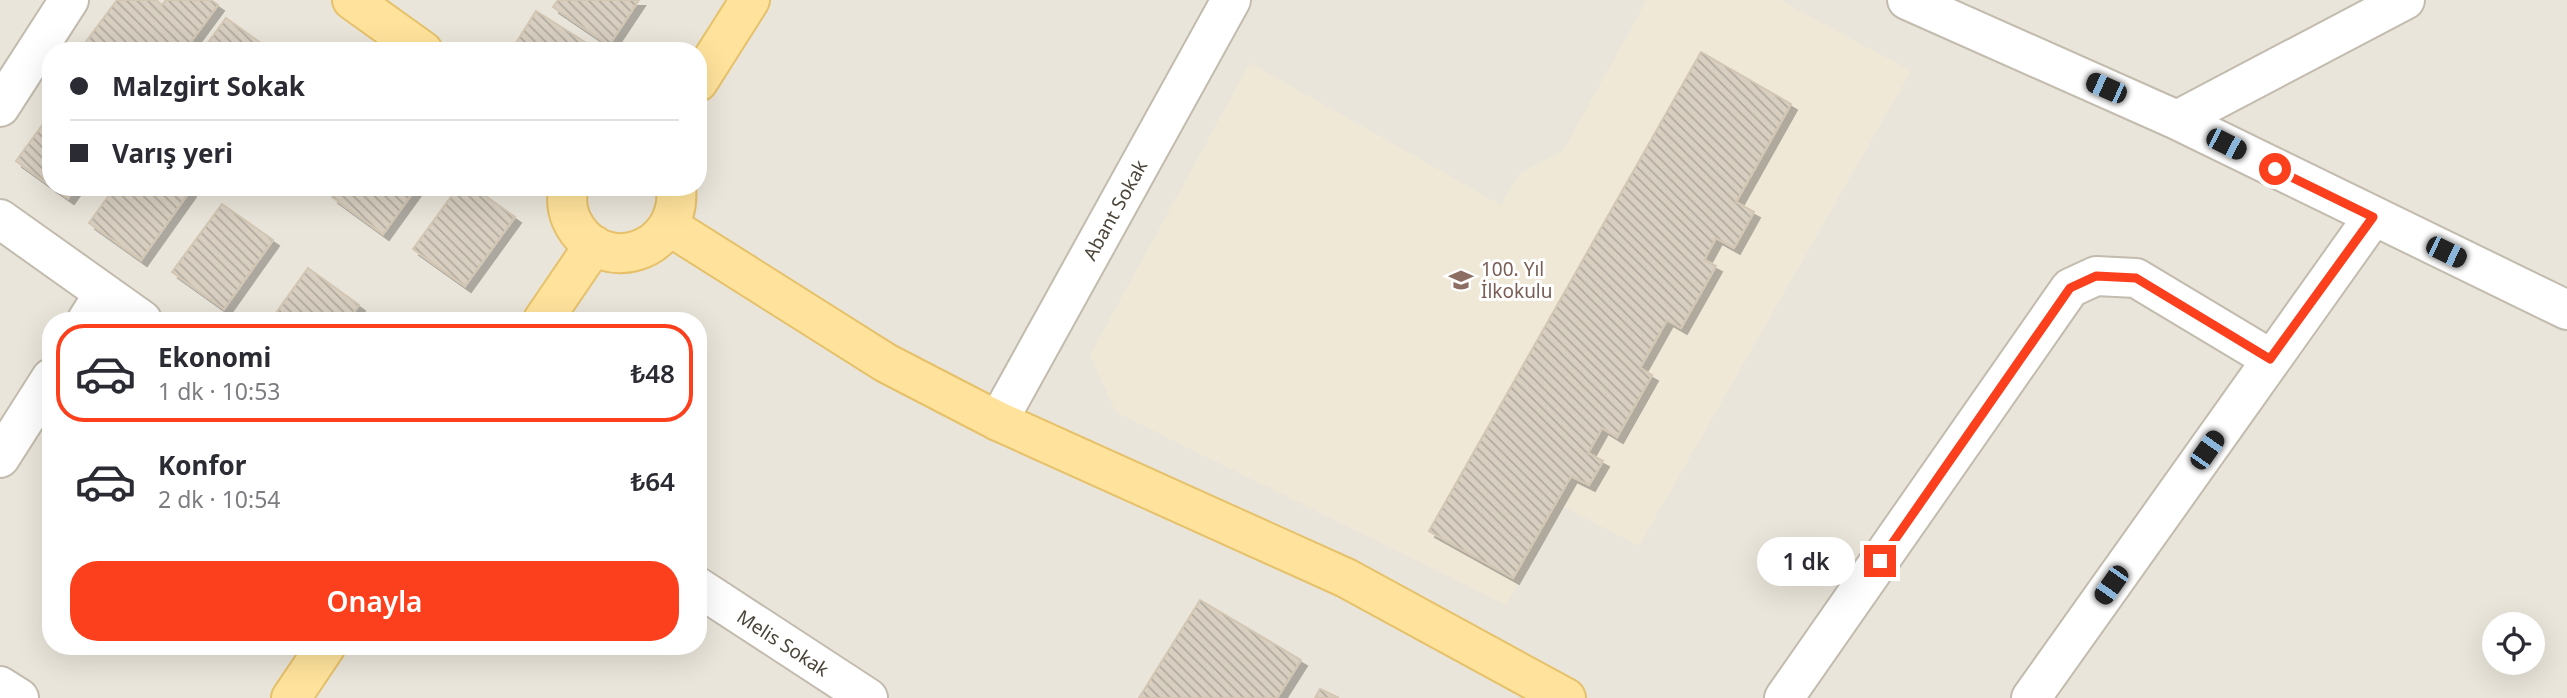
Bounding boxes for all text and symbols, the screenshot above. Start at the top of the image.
text: Malzgirt Sokak [112,68,305,104]
car [2083,70,2130,106]
car [2203,125,2250,163]
text: Varış yeri [112,135,233,171]
route start [2259,153,2291,185]
street label: Abant Sokak [1077,155,1153,265]
car [2423,233,2470,271]
place label: 100. Yıl İlkokulu [1481,256,1553,304]
school or university icon: 100. Yıl İlkokulu [1447,266,1475,294]
text: Ekonomi [158,339,271,375]
icon: car [74,342,137,405]
text: ₺48 [630,355,675,391]
text: 1 dk · 10:53 [158,375,280,407]
car [2187,427,2228,473]
text: Konfor [158,447,246,483]
icon: car [74,450,137,513]
text: ₺64 [630,463,675,499]
text: 2 dk · 10:54 [158,483,280,515]
callout: 1 dk [1758,536,1856,586]
text: 1 dk [1782,545,1830,577]
route end [1864,545,1896,577]
button: Onayla [70,561,679,641]
car [2091,562,2132,608]
street label: Melis Sokak [732,604,834,682]
map controls [2482,612,2545,675]
button: locate [2482,612,2545,675]

